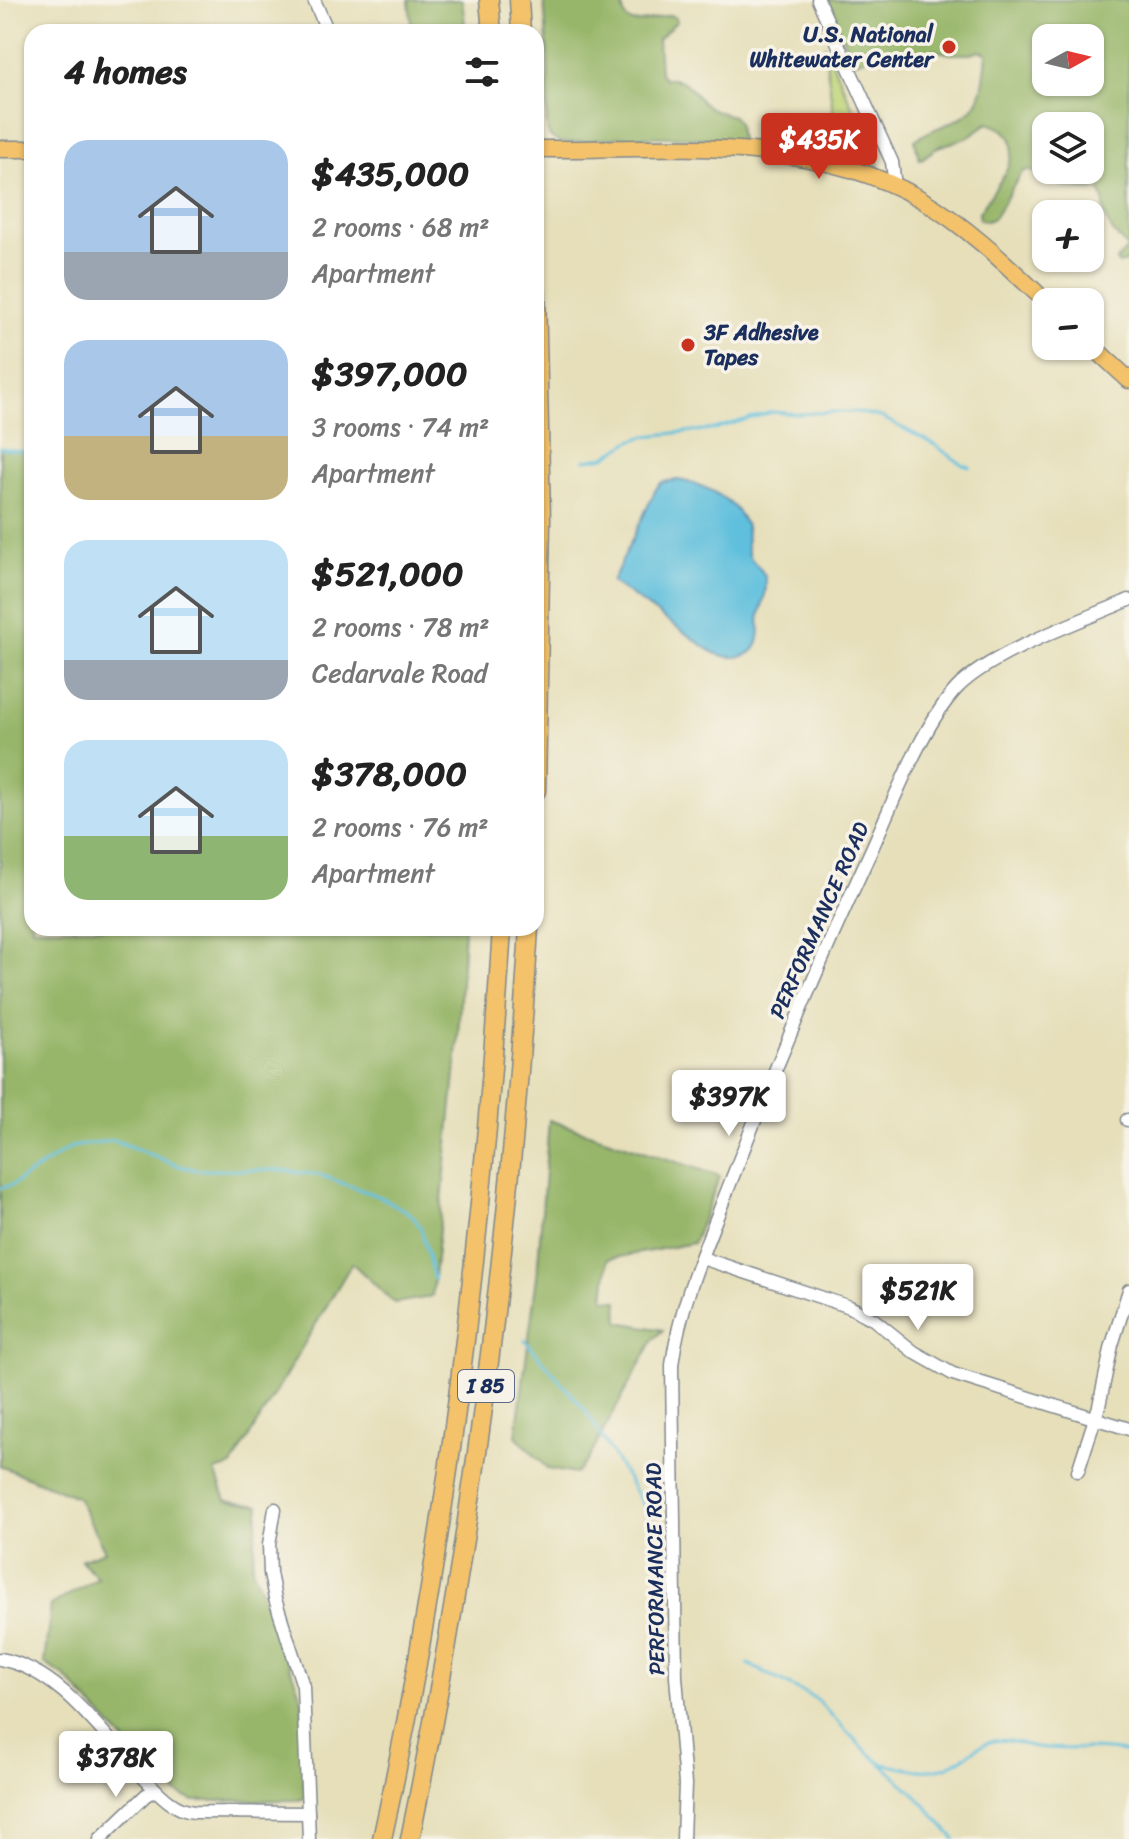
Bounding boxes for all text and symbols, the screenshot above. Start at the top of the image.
place label: U.S. National Whitewater Center [749,15,935,79]
north arrow [1032,24,1104,96]
map controls [1032,24,1104,360]
marker: U.S. National Whitewater Center [940,38,958,56]
text: 4 homes [64,42,187,102]
icon: filters [460,50,504,94]
button: layers [1032,112,1104,184]
pin: $435K [763,113,875,181]
text: $435K [779,116,859,162]
text: $435,000 [312,144,469,204]
icon: home [128,172,224,268]
button: + [1032,200,1104,272]
text: 2 rooms · 68 m² [312,204,489,250]
text: Apartment [312,250,435,296]
button: − [1032,288,1104,360]
place label: 3F Adhesive Tapes [703,313,819,377]
marker: 3F Adhesive Tapes [679,336,697,354]
text: $397,000 [312,344,467,404]
icon: home [128,372,224,468]
text: 3 rooms · 74 m² [312,404,489,450]
text: Apartment [312,450,435,496]
text: $521,000 [312,544,463,604]
icon: home [128,572,224,668]
text: 2 rooms · 78 m² [312,604,489,650]
text: Cedarvale Road [312,650,487,696]
text: $378,000 [312,744,467,804]
icon: home [128,772,224,868]
text: 2 rooms · 76 m² [312,804,489,850]
street label: PERFORMANCE ROAD [758,815,880,1025]
text: Apartment [312,850,435,896]
pin: $397K [673,1070,785,1138]
text: $397K [690,1073,768,1119]
pin: $521K [862,1264,974,1332]
text: $521K [880,1267,956,1313]
road number: I 85 [458,1370,514,1402]
street label: PERFORMANCE ROAD [634,1462,676,1676]
pin: $378K [60,1731,172,1799]
text: $378K [77,1734,155,1780]

